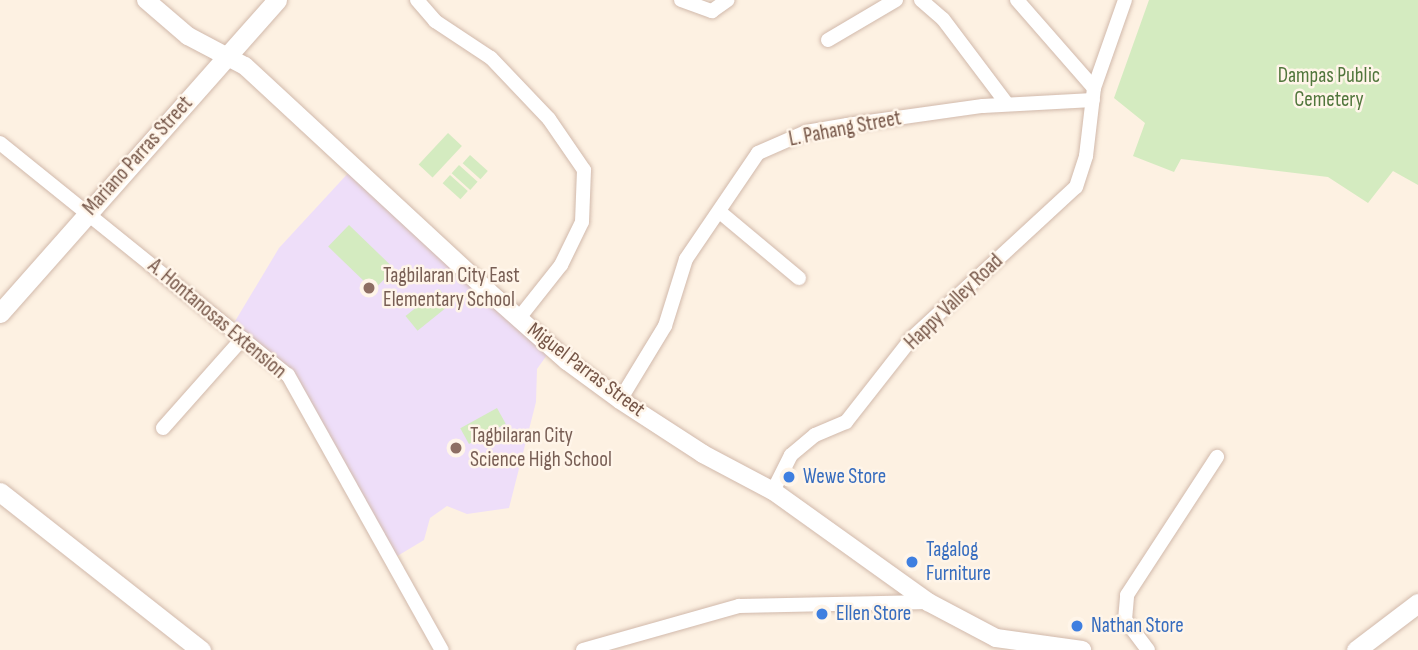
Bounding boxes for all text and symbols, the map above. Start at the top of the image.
park label: Dampas Public Cemetery [1278,63,1380,113]
street label: Mariano Parras Street [78,91,198,221]
street label: L. Pahang Street [787,106,903,152]
street label: Happy Valley Road [900,249,1008,355]
street label: A. Hontanosas Extension [143,254,291,384]
place label: Tagbilaran City East Elementary School [383,263,520,313]
marker: Tagbilaran City East Elementary School [361,280,377,296]
street label: Miguel Parras Street [522,318,650,422]
place label: Tagbilaran City Science High School [470,423,612,473]
marker: Tagbilaran City Science High School [448,440,464,456]
place label: Wewe Store [803,464,886,490]
marker: Wewe Store [781,469,797,485]
place label: Tagalog Furniture [926,537,991,587]
marker: Tagalog Furniture [904,554,920,570]
place label: Ellen Store [836,601,911,627]
marker: Ellen Store [814,606,830,622]
place label: Nathan Store [1091,613,1184,639]
marker: Nathan Store [1069,618,1085,634]

